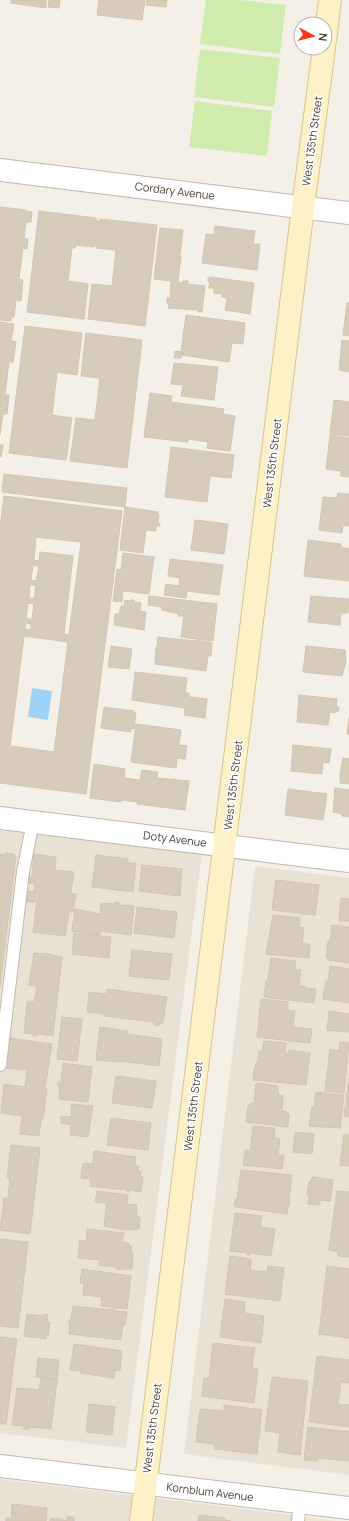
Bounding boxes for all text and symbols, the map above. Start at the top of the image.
north arrow [293,16,333,56]
text: N [315,32,331,42]
street label: West 135th Street [298,95,325,187]
street label: Cordary Avenue [134,178,216,203]
street label: West 135th Street [259,417,284,509]
street label: West 135th Street [220,739,245,831]
street label: Doty Avenue [142,827,208,850]
street label: West 135th Street [180,1060,205,1152]
street label: West 135th Street [139,1382,164,1474]
street label: Kornblum Avenue [166,1479,255,1504]

